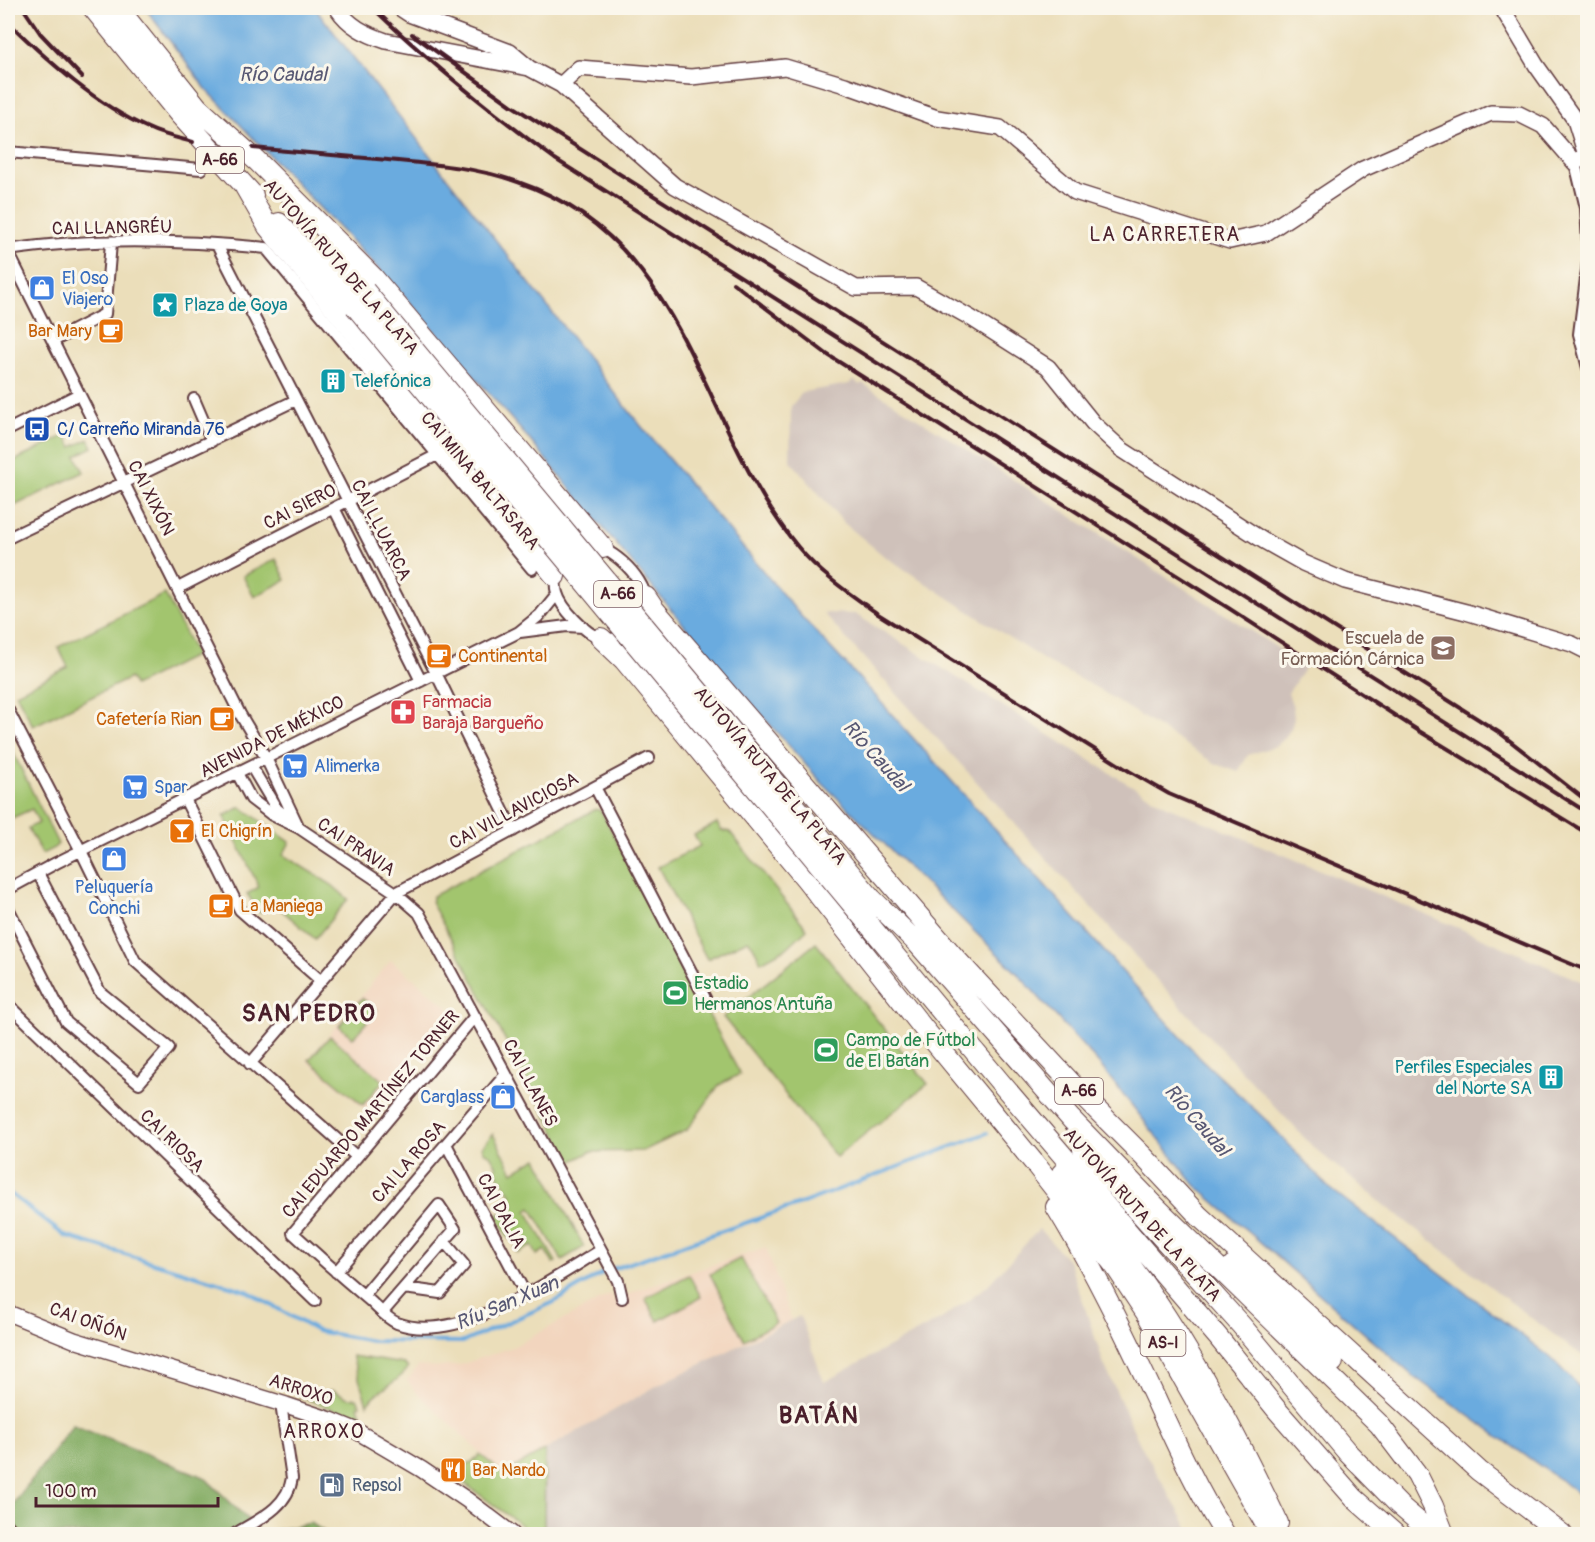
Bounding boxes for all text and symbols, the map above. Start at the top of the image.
water label: Río Caudal [239,62,329,87]
road number: A-66 [196,147,244,173]
street label: AUTOVÍA RUTA DE LA PLATA [258,174,424,360]
street label: CAI LLANGRÉU [52,215,172,241]
district label: LA CARRETERA [1089,222,1241,247]
place label: El Oso Viajero [62,267,113,311]
shop icon: El Oso Viajero [27,273,57,303]
place icon: Plaza de Goya [150,290,180,320]
place label: Plaza de Goya [184,294,288,317]
cafe icon: Bar Mary [96,316,126,346]
place label: Bar Mary [28,320,92,343]
building icon: Telefónica [318,366,348,396]
place label: Telefónica [352,370,431,393]
street label: CAI MINA BALTASARA [415,407,545,555]
bus stop icon: C/ Carreño Miranda 76 [22,414,52,444]
place label: C/ Carreño Miranda 76 [57,418,225,441]
street label: CAI XIXÓN [122,456,181,540]
street label: CAI ḶḶUARCA [346,476,416,585]
street label: CAI SIERO [260,479,340,535]
road number: A-66 [594,581,642,607]
place label: Escuela de Formación Cárnica [1280,627,1424,671]
school or university icon: Escuela de Formación Cárnica [1428,633,1458,663]
cafe icon: Continental [424,641,454,671]
place label: Continental [458,645,548,668]
street label: AUTOVÍA RUTA DE LA PLATA [689,682,852,870]
street label: AVENIDA DE MÉXICO [196,691,348,783]
place label: Farmacia Baraja Bargueño [422,691,544,735]
pharmacy icon: Farmacia Baraja Bargueño [388,697,418,727]
cafe icon: Cafetería Rian [207,704,237,734]
place label: Cafetería Rian [96,708,202,731]
water label: Río Caudal [837,715,916,799]
supermarket icon: Alimerka [280,751,310,781]
place label: Alimerka [314,755,380,778]
street label: CAI VILLAVICIOSA [446,767,583,855]
supermarket icon: Spar [120,772,150,802]
place label: Spar [154,776,188,799]
street label: CAI PRAVIA [313,813,400,882]
bar icon: El Chigrín [167,816,197,846]
place label: El Chigrín [201,820,272,843]
shop icon: Peluquería Conchi [99,844,129,874]
place label: Peluquería Conchi [75,876,153,920]
cafe icon: La Maniega [206,891,236,921]
place label: La Maniega [240,895,323,918]
place label: Estadio Hermanos Antuña [694,972,833,1016]
sports icon: Estadio Hermanos Antuña [660,978,690,1008]
district label: SAN PEDRO [242,999,376,1028]
street label: CAI EDUARDO MARTÍNEZ TORNER [277,1005,465,1223]
place label: Campo de Fútbol de El Batán [846,1029,976,1073]
street label: CAI LLANES [497,1035,563,1131]
sports icon: Campo de Fútbol de El Batán [811,1035,841,1065]
place label: Perfiles Especiales del Norte SA [1394,1056,1532,1100]
building icon: Perfiles Especiales del Norte SA [1536,1062,1566,1092]
road number: A-66 [1055,1078,1103,1104]
water label: Río Caudal [1159,1079,1237,1163]
shop icon: Carglass [488,1082,518,1112]
place label: Carglass [420,1086,484,1109]
street label: CAI RIOSA [135,1105,209,1178]
street label: CAI LA ROSA [367,1116,451,1208]
street label: AUTOVÍA RUTA DE LA PLATA [1058,1123,1226,1307]
street label: CAI DALIA [472,1170,530,1253]
water label: Ríu San Xuan [452,1270,564,1336]
street label: CAI OÑÓN [46,1296,130,1347]
road number: AS-I [1140,1330,1186,1356]
street label: ARROXO [266,1369,336,1411]
district label: BATÁN [779,1401,859,1430]
district label: ARROXO [283,1419,365,1444]
restaurant icon: Bar Nardo [438,1455,468,1485]
place label: Bar Nardo [472,1459,546,1482]
scale bar [36,1470,218,1508]
fuel station icon: Repsol [317,1470,347,1500]
place label: Repsol [352,1474,402,1497]
text: 100 m [45,1480,97,1503]

